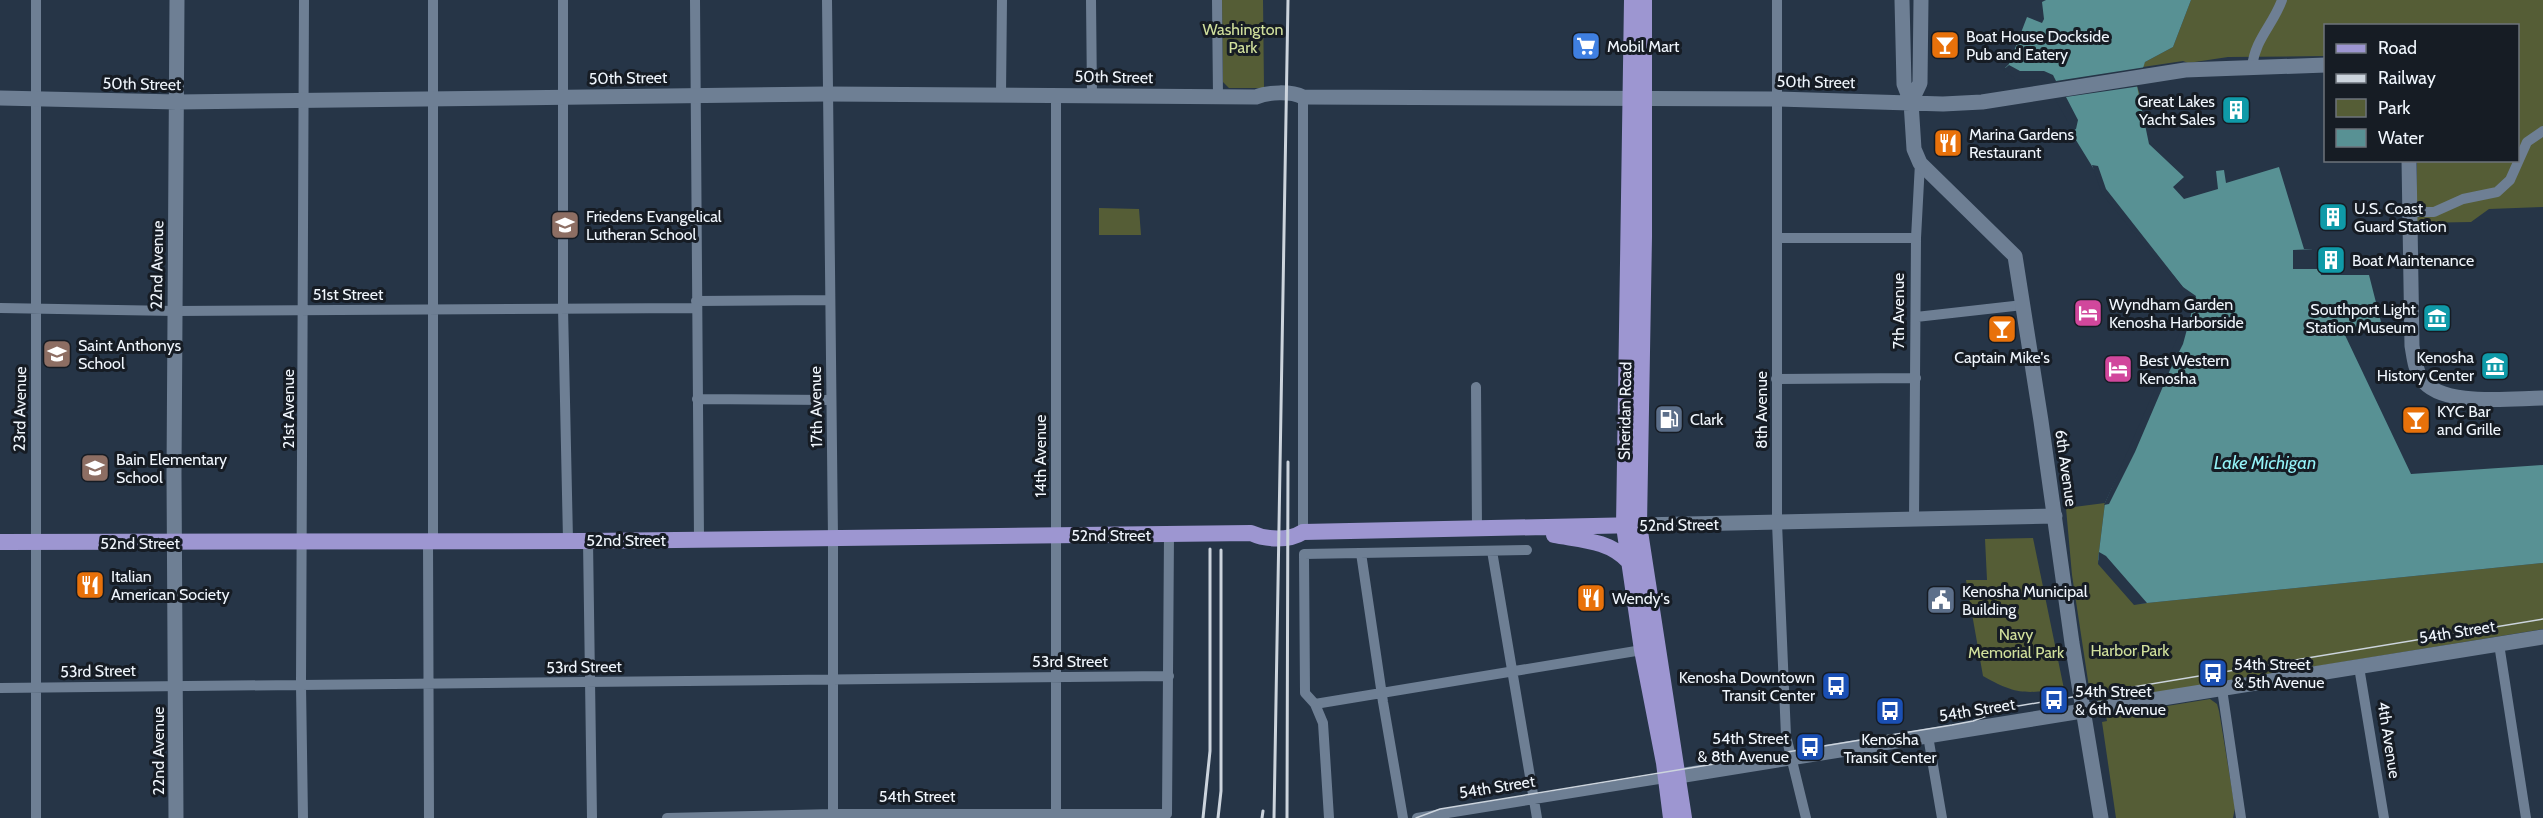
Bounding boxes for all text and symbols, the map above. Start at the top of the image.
park label: Washington Park [1203,20,1283,57]
legend [2324,24,2519,162]
place label: Boat House Dockside Pub and Eatery [1966,27,2109,64]
bar icon: Boat House Dockside Pub and Eatery [1929,29,1961,61]
supermarket icon: Mobil Mart [1570,30,1602,62]
place label: Mobil Mart [1607,37,1680,56]
text: Road [2378,37,2417,59]
street label: 50th Street [1075,67,1154,87]
text: Railway [2378,67,2436,89]
street label: 50th Street [589,68,668,88]
street label: 50th Street [1777,72,1856,92]
street label: 50th Street [103,74,182,94]
place label: Great Lakes Yacht Sales [2137,92,2215,129]
building icon: Great Lakes Yacht Sales [2220,94,2252,126]
text: Park [2378,97,2411,119]
place label: Marina Gardens Restaurant [1969,125,2075,162]
restaurant icon: Marina Gardens Restaurant [1932,127,1964,159]
text: Water [2378,127,2424,149]
place label: U.S. Coast Guard Station [2354,199,2447,236]
building icon: U.S. Coast Guard Station [2317,201,2349,233]
place label: Friedens Evangelical Lutheran School [586,207,722,244]
school or university icon: Friedens Evangelical Lutheran School [549,209,581,241]
street label: 22nd Avenue [147,220,167,310]
building icon: Boat Maintenance [2315,244,2347,276]
place label: Boat Maintenance [2352,251,2474,270]
street label: 7th Avenue [1889,273,1908,349]
street label: 51st Street [313,285,384,304]
place label: Wyndham Garden Kenosha Harborside [2109,295,2244,332]
hotel icon: Wyndham Garden Kenosha Harborside [2072,297,2104,329]
place label: Southport Light Station Museum [2305,300,2417,337]
museum icon: Southport Light Station Museum [2421,302,2453,334]
bar icon: Captain Mike's [1986,313,2018,345]
place label: Saint Anthonys School [78,336,181,373]
school or university icon: Saint Anthonys School [41,338,73,370]
place label: Captain Mike's [1954,348,2050,367]
place label: Kenosha History Center [2377,348,2475,385]
museum icon: Kenosha History Center [2479,350,2511,382]
place label: Best Western Kenosha [2139,351,2229,388]
hotel icon: Best Western Kenosha [2102,353,2134,385]
street label: Sheridan Road [1615,362,1635,460]
street label: 23rd Avenue [10,366,30,452]
street label: 17th Avenue [806,366,826,448]
street label: 21st Avenue [279,369,298,449]
street label: 8th Avenue [1752,371,1771,449]
place label: KYC Bar and Grille [2437,402,2501,439]
fuel station icon: Clark [1653,403,1685,435]
bar icon: KYC Bar and Grille [2400,404,2432,436]
place label: Clark [1690,410,1724,429]
street label: 14th Avenue [1031,415,1050,497]
street label: 6th Avenue [2051,428,2081,508]
place label: Bain Elementary School [116,450,227,487]
school or university icon: Bain Elementary School [79,452,111,484]
water label: Lake Michigan [2214,452,2316,474]
street label: 52nd Street [1639,515,1720,535]
street label: 52nd Street [1071,526,1151,545]
street label: 52nd Street [586,531,666,550]
street label: 52nd Street [100,534,180,553]
place label: Italian American Society [111,567,229,604]
restaurant icon: Italian American Society [74,569,106,601]
restaurant icon: Wendy's [1575,582,1607,614]
place label: Kenosha Municipal Building [1962,582,2088,619]
public building icon: Kenosha Municipal Building [1925,584,1957,616]
place label: Wendy's [1612,589,1670,608]
street label: 54th Street [2418,617,2497,647]
park label: Navy Memorial Park [1968,625,2065,662]
park label: Harbor Park [2090,641,2170,660]
street label: 53rd Street [1032,652,1108,671]
place label: 54th Street & 5th Avenue [2234,655,2324,692]
street label: 53rd Street [546,657,623,677]
bus stop icon: 54th Street & 5th Avenue [2197,657,2229,689]
street label: 53rd Street [60,661,137,681]
place label: Kenosha Downtown Transit Center [1679,668,1816,705]
bus stop icon: Kenosha Downtown Transit Center [1820,670,1852,702]
place label: 54th Street & 6th Avenue [2075,682,2166,719]
bus stop icon: 54th Street & 6th Avenue [2038,684,2070,716]
bus stop icon: Kenosha Transit Center [1874,695,1906,727]
street label: 54th Street [1938,695,2017,725]
street label: 4th Avenue [2374,700,2404,780]
street label: 22nd Avenue [149,707,168,795]
place label: 54th Street & 8th Avenue [1698,729,1790,766]
place label: Kenosha Transit Center [1844,730,1937,767]
bus stop icon: 54th Street & 8th Avenue [1794,731,1826,763]
street label: 54th Street [1458,772,1537,802]
street label: 54th Street [879,787,956,806]

